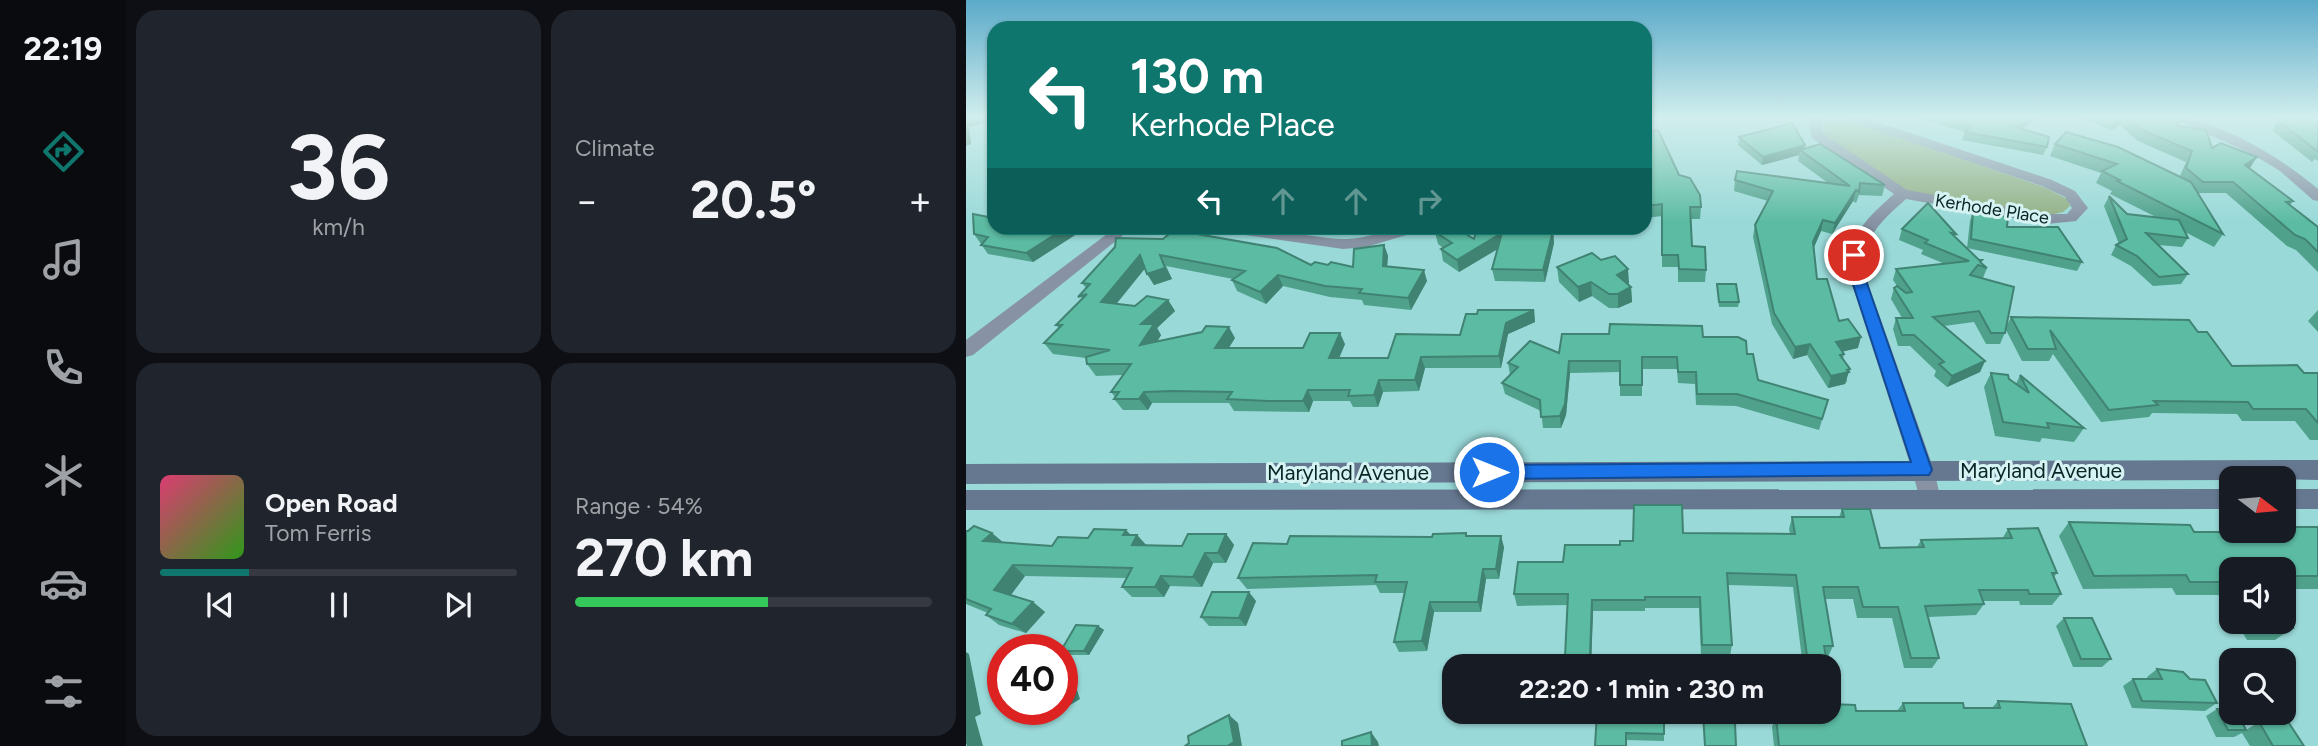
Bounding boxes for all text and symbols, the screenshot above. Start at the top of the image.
text: 22:19 [24,30,102,68]
text: 130 m [1130,46,1264,105]
icon: left [1015,49,1106,140]
text: Kerhode Place [1130,106,1335,144]
text: 36 [287,113,390,222]
icon: directions [39,127,88,176]
text: Climate [575,134,654,162]
text: 20.5° [690,169,817,231]
text: − [575,178,599,224]
text: + [908,178,932,224]
icon: left [1191,182,1229,220]
icon: ahead [1264,182,1302,220]
icon: ahead [1337,182,1375,220]
icon: right [1410,182,1448,220]
street label: Kerhode Place [1933,189,2051,229]
text: km/h [312,213,365,241]
pin [1824,225,1884,285]
icon: music [39,235,88,284]
icon: arrive [1835,236,1873,274]
icon: phone [39,343,88,392]
position arrow [1452,435,1526,509]
icon: climate [39,451,88,500]
street label: Maryland Avenue [1960,458,2122,483]
street label: Maryland Avenue [1267,460,1429,485]
north arrow [2219,466,2296,542]
map controls [2219,466,2296,725]
text: Open Road [265,487,398,519]
text: Range · 54% [575,492,703,520]
text: Tom Ferris [265,519,371,547]
text: 270 km [575,527,753,589]
button: sound [2219,557,2296,634]
icon: car [39,559,88,608]
icon: previous [201,586,239,624]
icon: pause [320,586,358,624]
icon: next [439,586,477,624]
speed limit sign: 40 [987,634,1078,725]
button: search [2219,648,2296,725]
icon: filters [39,667,88,716]
text: 22:20 · 1 min · 230 m [1519,673,1764,705]

